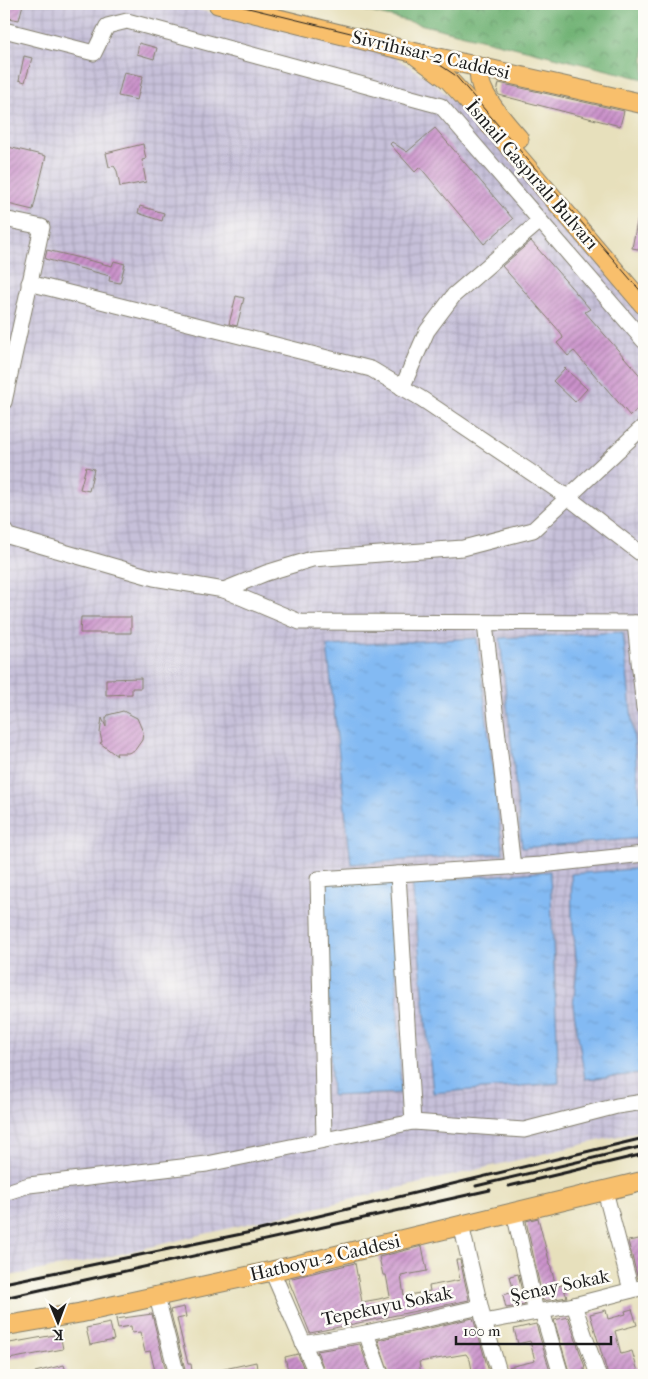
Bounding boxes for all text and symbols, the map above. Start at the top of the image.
street label: Sivrihisar-2 Caddesi [350,26,513,84]
street label: İsmail Gaspıralı Bulvarı [461,96,603,255]
street label: Hatboyu-2 Caddesi [248,1230,403,1286]
street label: Şenay Sokak [509,1265,612,1307]
street label: Tepekuyu Sokak [320,1281,455,1331]
north arrow [32,1296,82,1346]
scale bar [456,1314,610,1346]
text: 100 m [463,1322,501,1340]
text: K [52,1326,63,1343]

